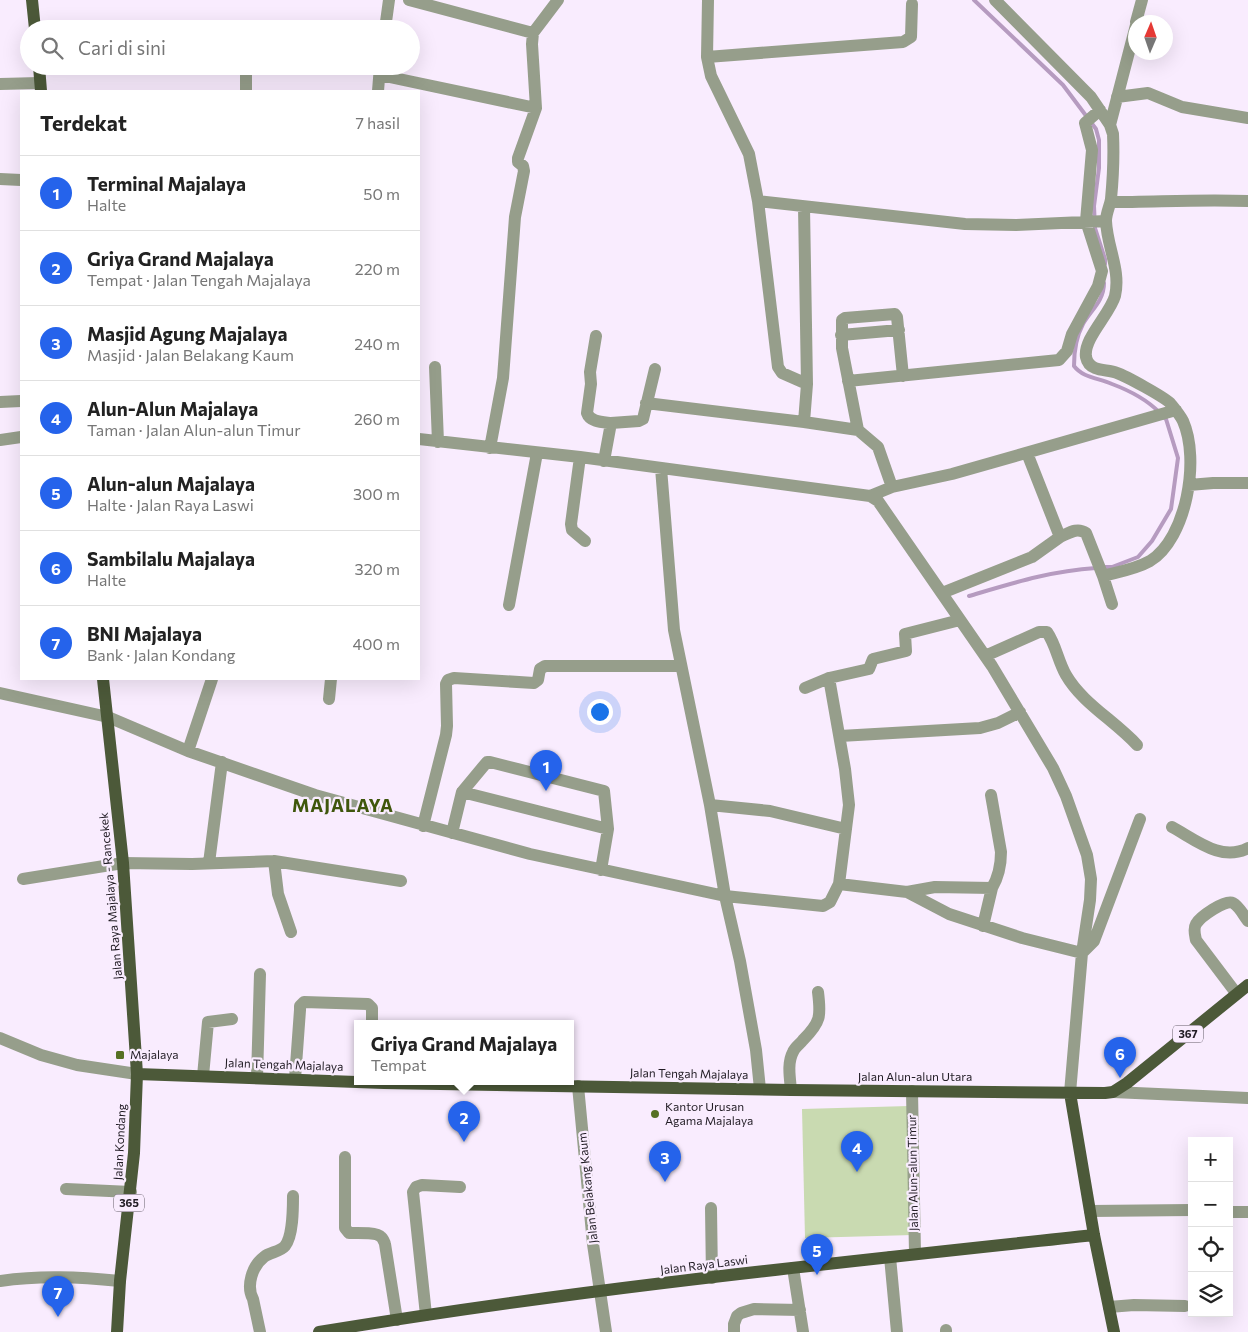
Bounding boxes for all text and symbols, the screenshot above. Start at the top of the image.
north arrow [1128,15,1173,60]
search box [20,20,420,75]
icon: search [38,34,66,62]
text: Cari di sini [78,36,166,59]
text: Terdekat [40,110,127,135]
text: 7 hasil [355,113,400,132]
text: Terminal Majalaya [87,172,246,195]
text: 1 [52,184,60,203]
text: 50 m [363,184,400,203]
text: Halte [87,195,126,214]
text: Griya Grand Majalaya [87,247,274,270]
text: 2 [51,259,61,278]
text: 220 m [355,259,400,278]
text: Tempat · Jalan Tengah Majalaya [87,270,311,289]
text: Masjid Agung Majalaya [87,322,287,345]
text: 3 [51,334,61,353]
text: 240 m [354,334,400,353]
text: Masjid · Jalan Belakang Kaum [87,345,294,364]
text: Alun-Alun Majalaya [87,397,258,420]
text: 4 [51,409,61,428]
text: 260 m [354,409,400,428]
text: Taman · Jalan Alun-alun Timur [87,420,301,439]
text: Alun-alun Majalaya [87,472,255,495]
text: 5 [51,484,61,503]
text: 300 m [353,484,400,503]
text: Halte · Jalan Raya Laswi [87,495,254,514]
text: Sambilalu Majalaya [87,547,255,570]
text: 6 [51,559,61,578]
text: 320 m [355,559,400,578]
text: Halte [87,570,126,589]
text: BNI Majalaya [87,622,202,645]
text: 7 [52,634,60,653]
text: 400 m [352,634,400,653]
text: Bank · Jalan Kondang [87,645,235,664]
your location [587,699,613,725]
pin: 1 [530,750,562,791]
district label: MAJALAYA [292,794,394,816]
street label: Jalan Raya Majalaya - Rancekek [96,811,125,980]
popup [354,1020,574,1085]
road number: 367 [1173,1026,1203,1042]
text: Griya Grand Majalaya [371,1032,557,1055]
pin: 6 [1104,1037,1136,1078]
place label: Majalaya [130,1047,179,1061]
marker: Majalaya [114,1049,126,1061]
street label: Jalan Tengah Majalaya [224,1055,344,1074]
text: Tempat [371,1055,426,1074]
street label: Jalan Tengah Majalaya [630,1065,748,1082]
street label: Jalan Alun-alun Utara [858,1069,972,1084]
place label: Kantor Urusan Agama Majalaya [665,1099,753,1127]
pin: 2 [448,1101,480,1142]
street label: Jalan Kondang [110,1103,129,1181]
marker: Kantor Urusan Agama Majalaya [649,1108,661,1120]
street label: Jalan Alun-alun Timur [904,1115,921,1231]
pin: 4 [841,1131,873,1172]
street label: Jalan Belakang Kaum [574,1132,601,1244]
map controls [1188,1137,1233,1317]
button: + [1188,1137,1233,1182]
pin: 3 [649,1141,681,1182]
button: − [1188,1182,1233,1227]
road number: 365 [114,1194,144,1212]
button: locate [1188,1227,1233,1272]
pin: 5 [801,1234,833,1275]
street label: Jalan Raya Laswi [659,1252,749,1277]
button: layers [1188,1272,1233,1317]
pin: 7 [42,1276,74,1317]

